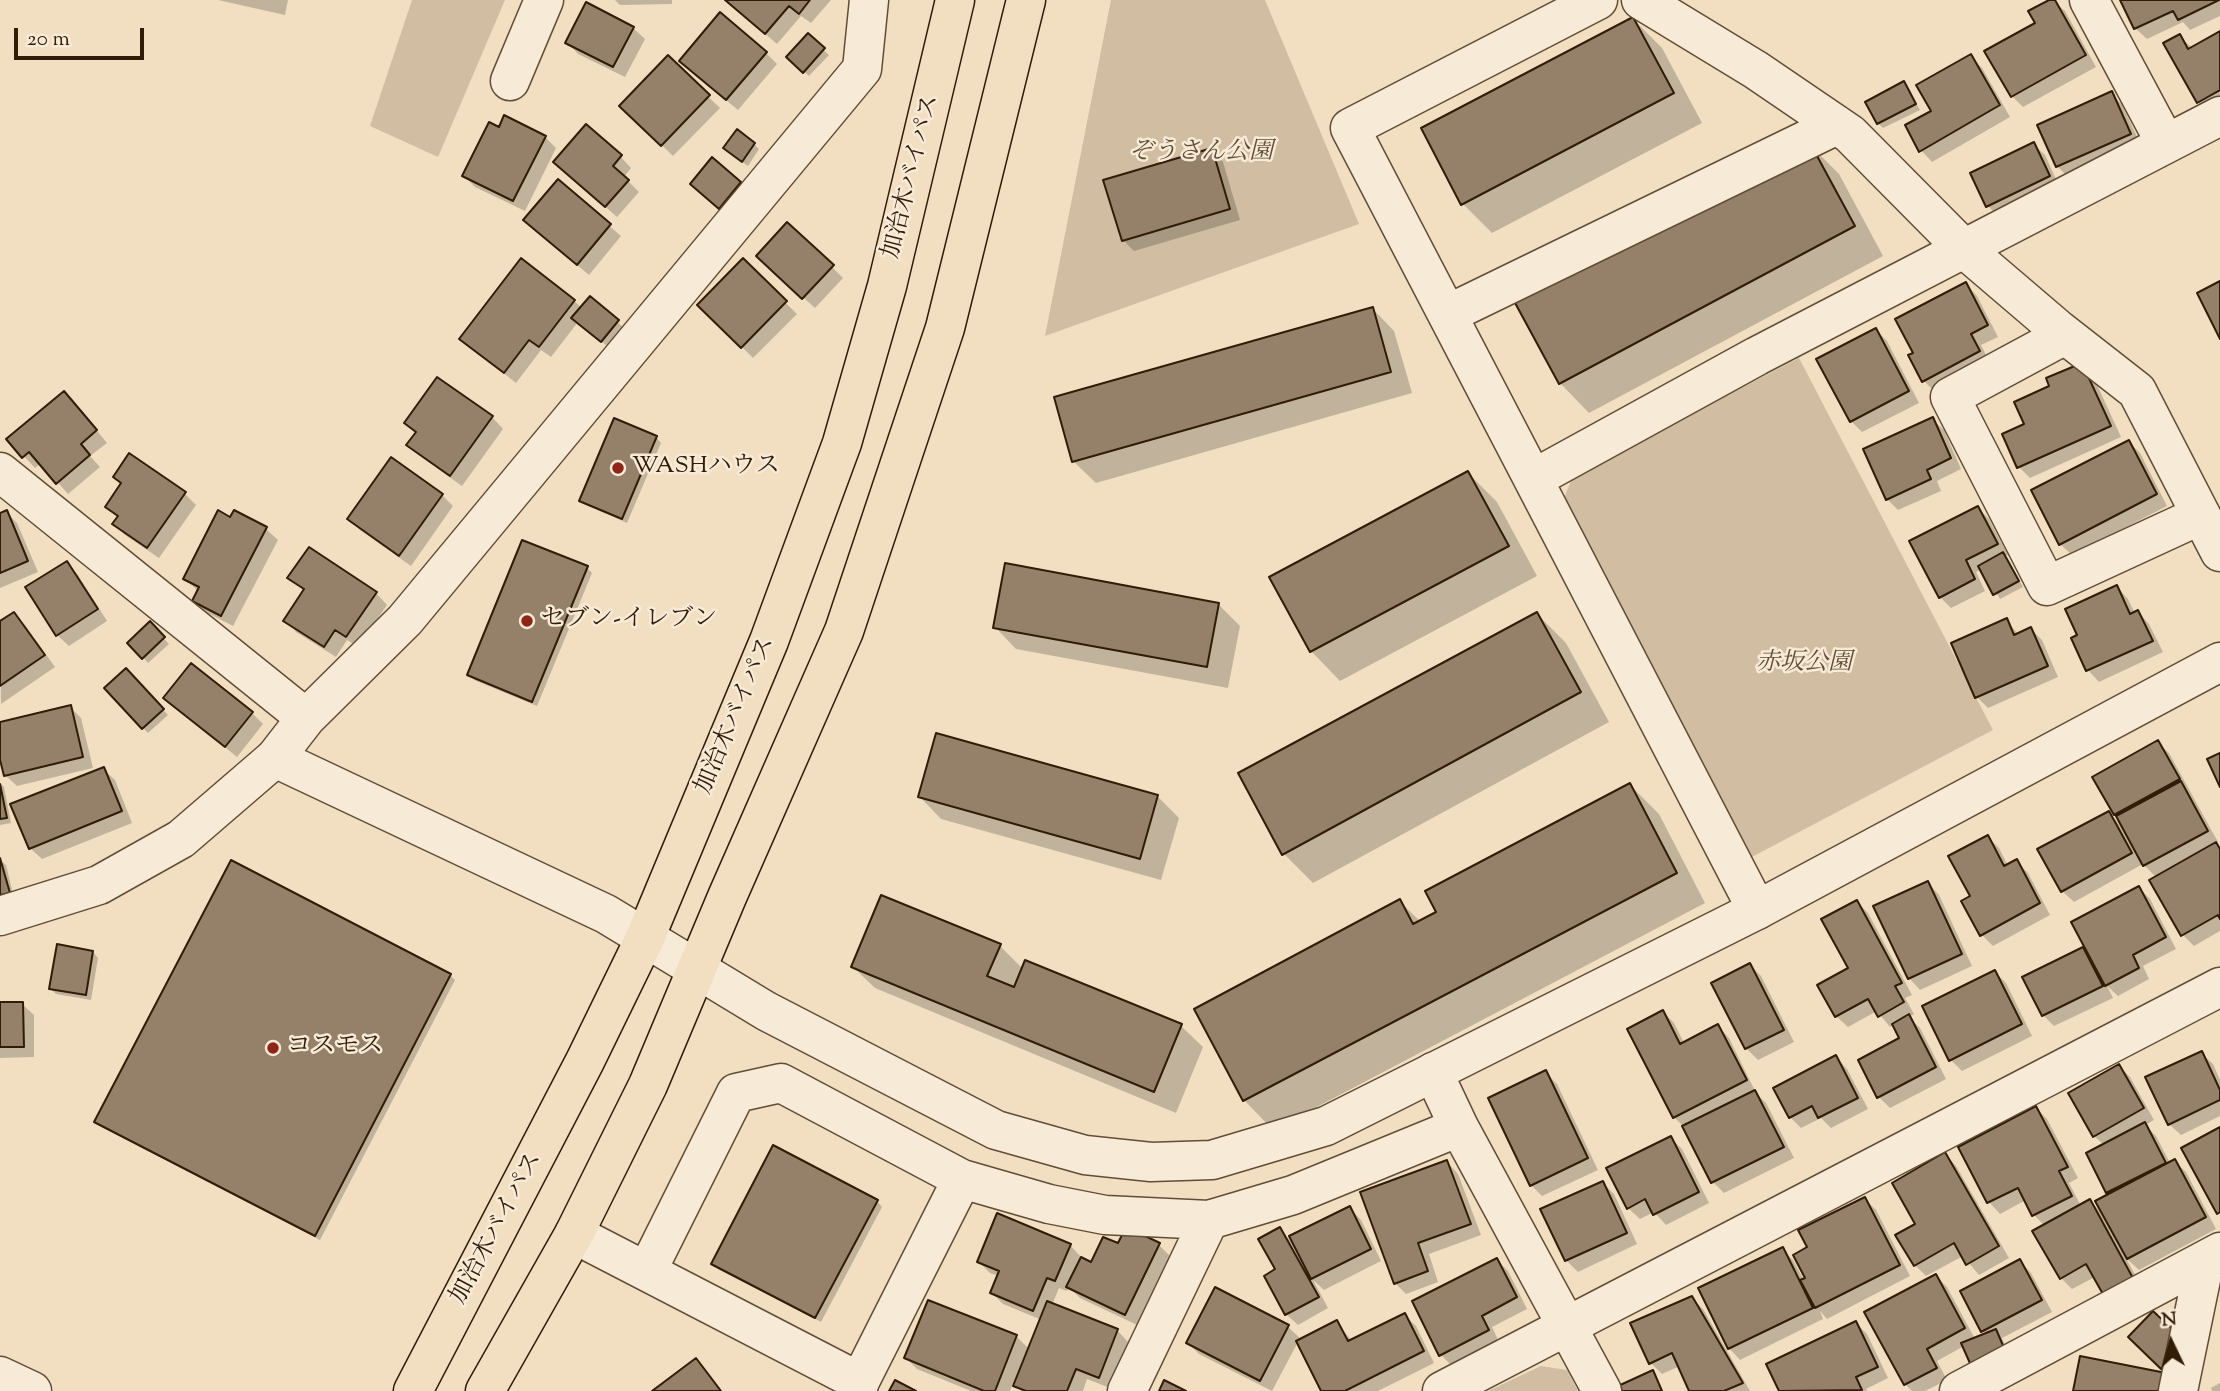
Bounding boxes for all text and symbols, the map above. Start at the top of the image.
scale bar [18,14,147,58]
text: 20 m [27,25,70,55]
street label: 加治木バイパス [879,92,947,262]
park label: ぞうさん公園 [1129,140,1273,168]
place label: WASHハウス [632,454,780,482]
marker: WASHハウス [610,460,626,476]
place label: セブン-イレブン [541,607,717,635]
marker: セブン-イレブン [519,613,535,629]
street label: 加治木バイパス [691,633,783,799]
park label: 赤坂公園 [1756,651,1852,679]
place label: コスモス [287,1034,383,1062]
marker: コスモス [265,1040,281,1056]
street label: 加治木バイパス [446,1148,550,1310]
text: N [2160,1306,2178,1335]
north arrow [2136,1307,2206,1377]

